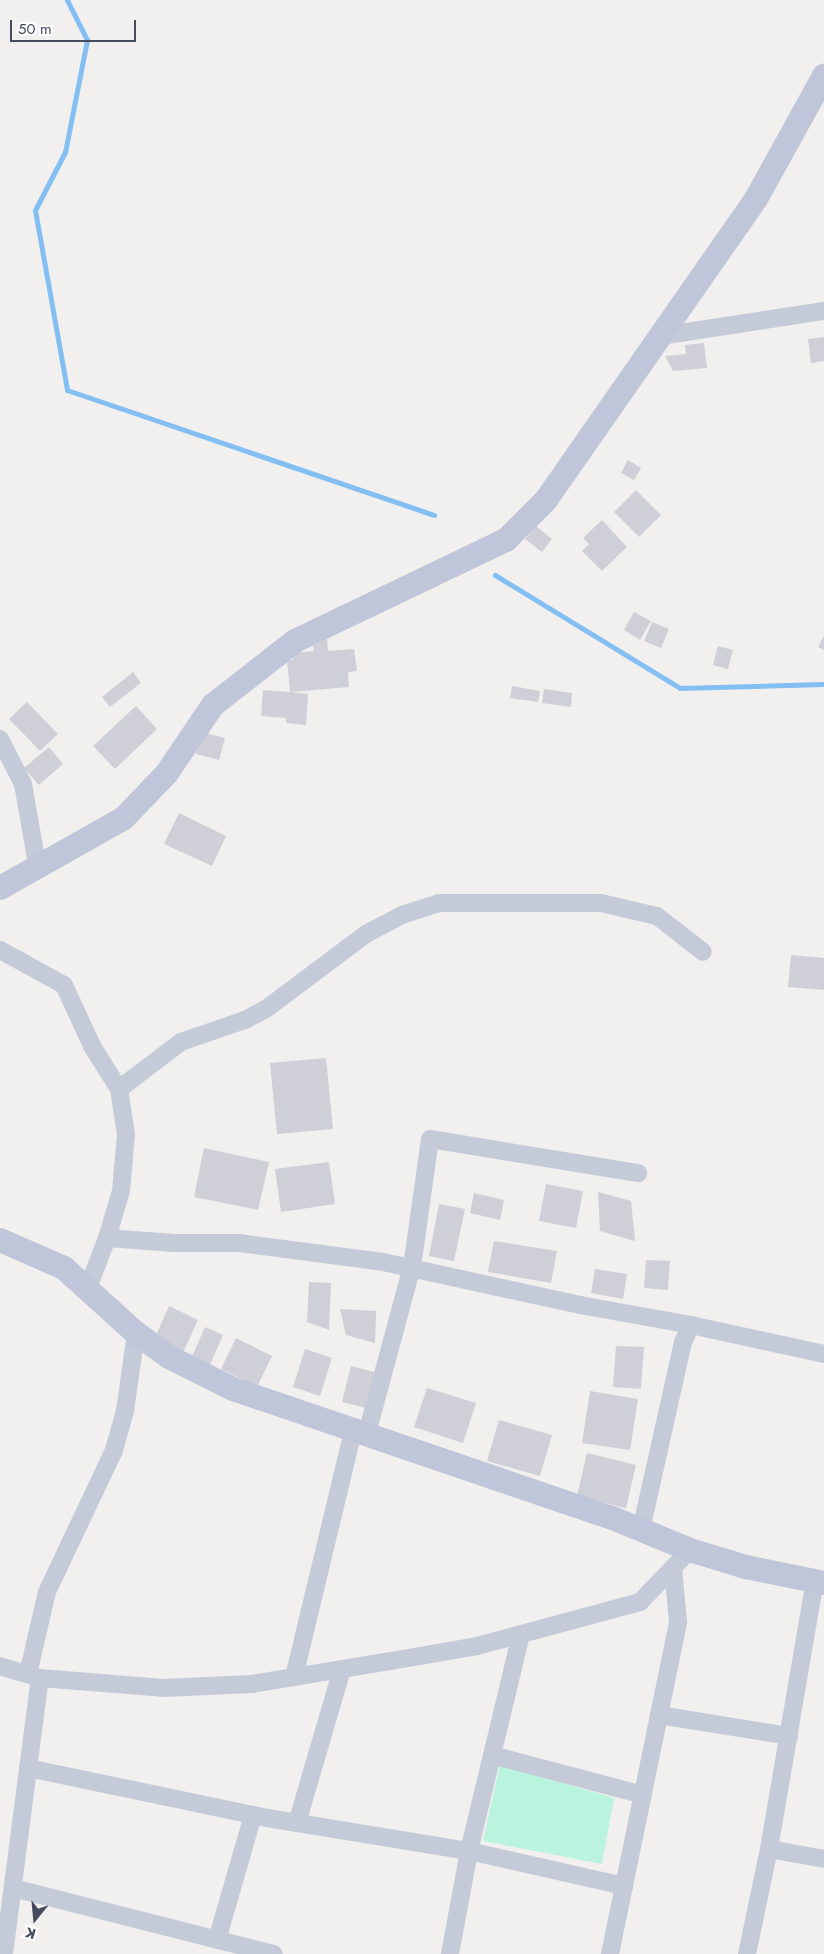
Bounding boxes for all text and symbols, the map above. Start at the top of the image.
scale bar [12,10,139,42]
text: 50 m [18,18,52,40]
north arrow [10,1894,60,1944]
text: K [23,1922,38,1944]

